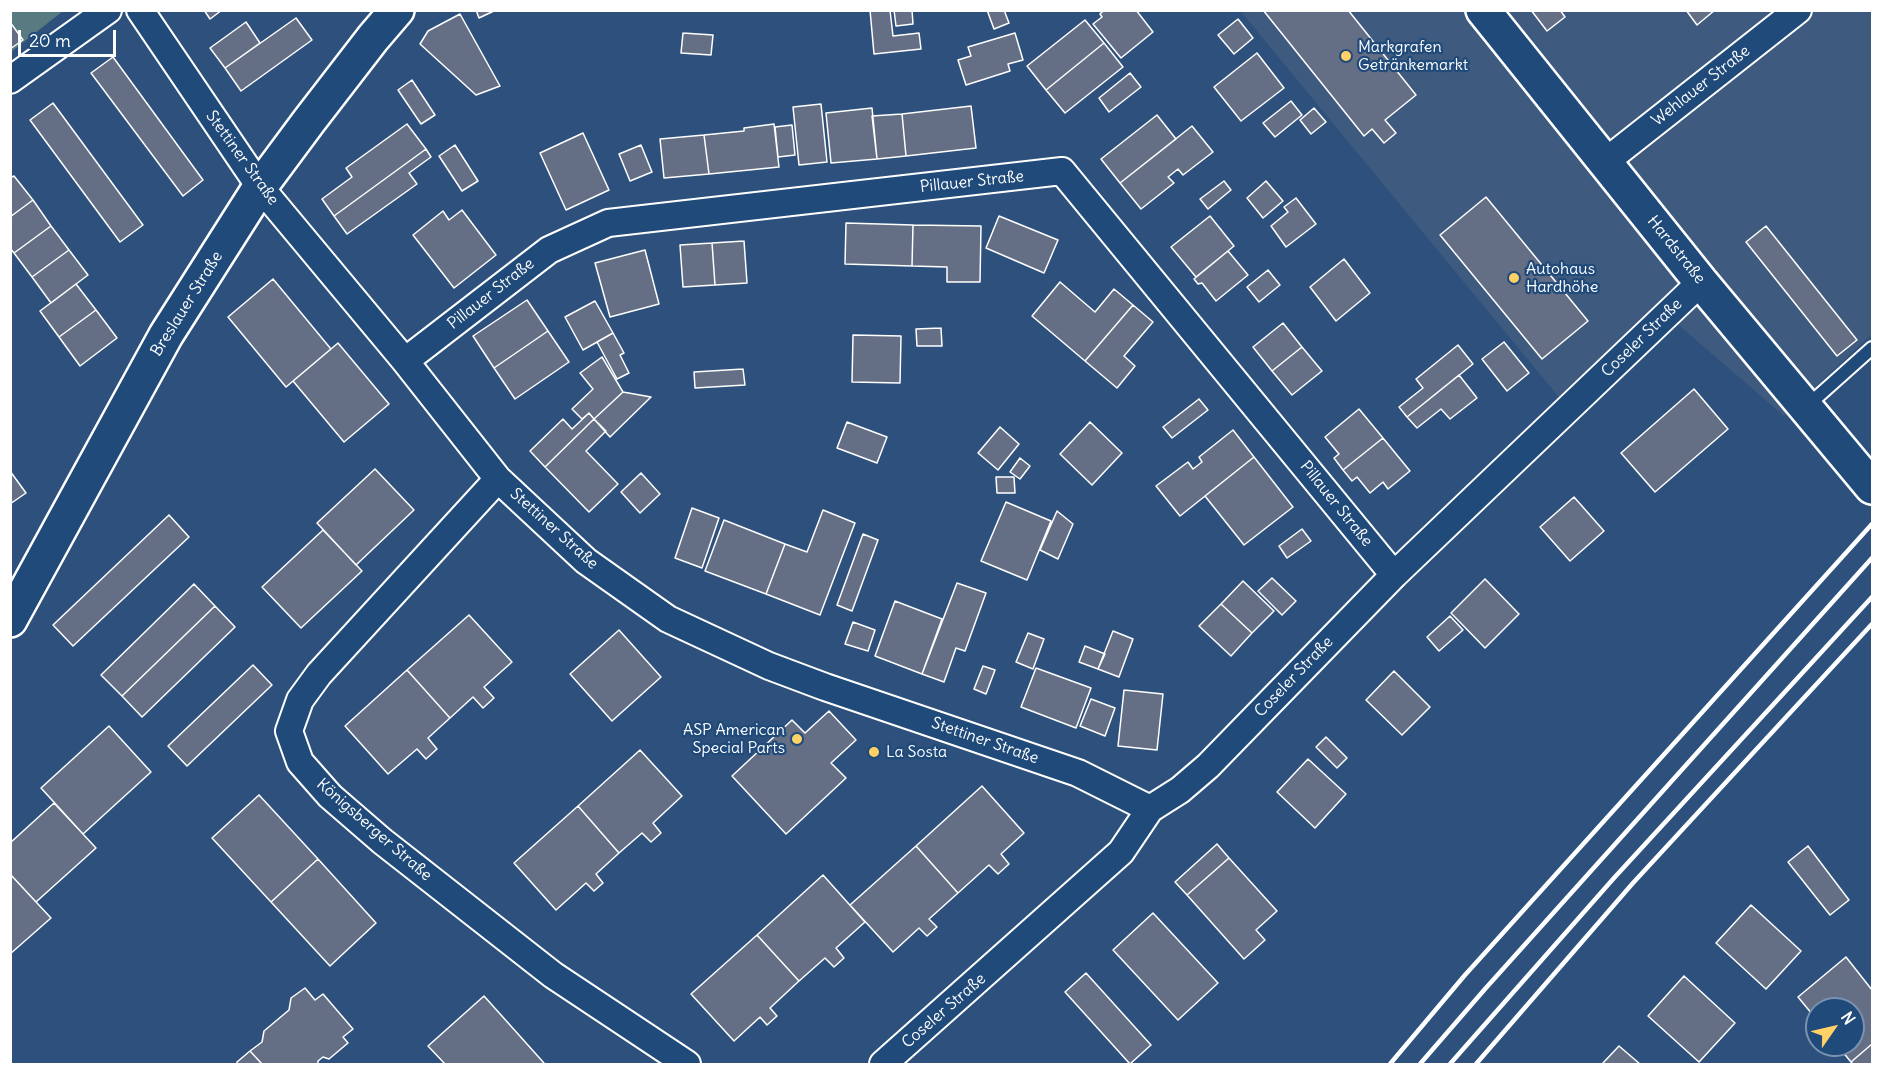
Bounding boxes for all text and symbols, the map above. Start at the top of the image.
scale bar [21,18,118,56]
text: 20 m [29,29,71,52]
place label: Markgrafen Getränkemarkt [1358,37,1468,75]
street label: Wehlauer Straße [1648,42,1754,130]
marker: Markgrafen Getränkemarkt [1339,49,1353,63]
street label: Stettiner Straße [201,107,283,209]
street label: Pillauer Straße [919,167,1025,197]
street label: Hardstraße [1643,212,1709,288]
street label: Breslauer Straße [147,248,227,360]
street label: Pillauer Straße [444,254,538,334]
place label: Autohaus Hardhöhe [1526,259,1598,297]
marker: Autohaus Hardhöhe [1507,271,1521,285]
street label: Coseler Straße [1598,295,1686,381]
street label: Pillauer Straße [1296,457,1376,551]
street label: Stettiner Straße [506,484,602,574]
street label: Coseler Straße [1251,633,1337,721]
street label: Stettiner Straße [929,714,1041,768]
place label: ASP American Special Parts [683,720,785,758]
marker: ASP American Special Parts [790,732,804,746]
place label: La Sosta [886,742,947,762]
marker: La Sosta [867,745,881,759]
street label: Königsberger Straße [312,775,436,885]
street label: Coseler Straße [898,969,990,1053]
north arrow [1805,997,1865,1057]
text: N [1837,1008,1860,1028]

